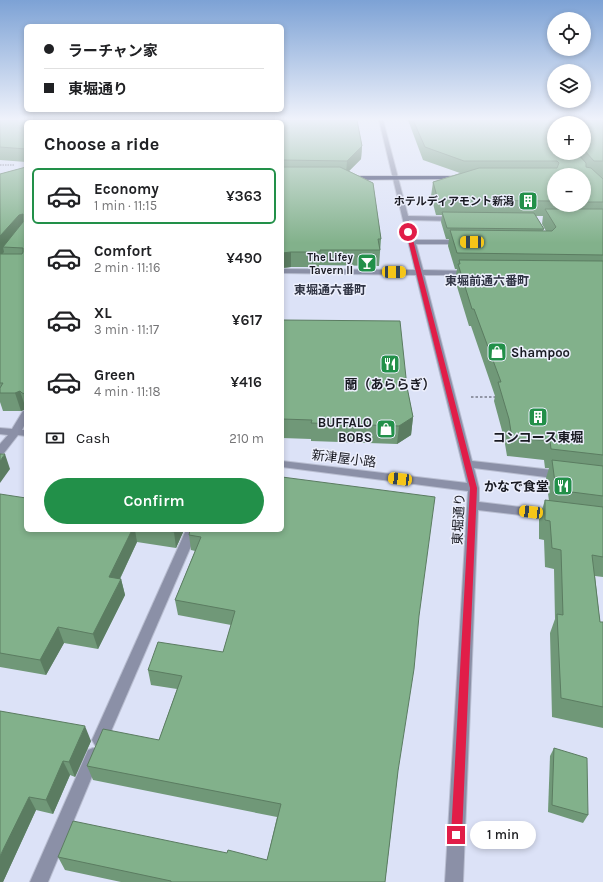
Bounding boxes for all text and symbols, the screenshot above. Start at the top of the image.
map controls [547,12,591,212]
button: locate [547,12,591,56]
text: ラーチャン家 [68,42,158,60]
button: layers [547,64,591,108]
text: 東堀通り [68,80,128,98]
button: + [547,116,591,160]
text: Choose a ride [44,133,159,155]
button: − [547,168,591,212]
icon: car [46,178,82,214]
text: Economy [94,180,159,198]
text: ¥363 [226,187,262,205]
building icon: ホテルディアモント新潟 [517,190,539,212]
place label: ホテルディアモント新潟 [394,195,514,208]
text: 1 min · 11:15 [94,198,157,213]
route start [399,223,417,241]
car [460,236,484,248]
icon: car [46,240,82,276]
text: Comfort [94,242,152,260]
text: ¥490 [226,249,262,267]
place label: The Lifey Tavern II [307,251,353,277]
bar icon: The Lifey Tavern II [356,252,378,274]
text: 2 min · 11:16 [94,260,160,275]
car [382,266,406,278]
district label: 東堀前通六番町 [445,274,529,288]
district label: 東堀通六番町 [294,283,366,297]
icon: car [46,302,82,338]
text: XL [94,304,112,322]
text: ¥617 [232,311,262,329]
text: 3 min · 11:17 [94,322,159,337]
shop icon: Shampoo [486,341,508,363]
place label: Shampoo [511,345,570,360]
restaurant icon: 蘭（あららぎ） [379,353,401,375]
icon: car [46,364,82,400]
text: Green [94,366,135,384]
text: ¥416 [230,373,262,391]
place label: 蘭（あららぎ） [344,377,436,392]
text: 4 min · 11:18 [94,384,161,399]
building icon: コンコース東堀 [527,406,549,428]
place label: BUFFALO BOBS [318,415,372,445]
shop icon: BUFFALO BOBS [375,418,397,440]
icon: cash [44,427,66,449]
text: Cash [76,429,110,447]
place label: コンコース東堀 [493,430,583,445]
text: 210 m [229,431,264,446]
street label: 新津屋小路 [311,447,377,470]
car [387,472,413,486]
restaurant icon: かなで食堂 [552,475,574,497]
button: Confirm [44,478,264,524]
place label: かなで食堂 [484,479,549,494]
street label: 東堀通り [450,493,467,545]
car [518,505,544,519]
callout: 1 min [470,821,536,849]
route end [447,826,465,844]
text: 1 min [487,827,519,842]

